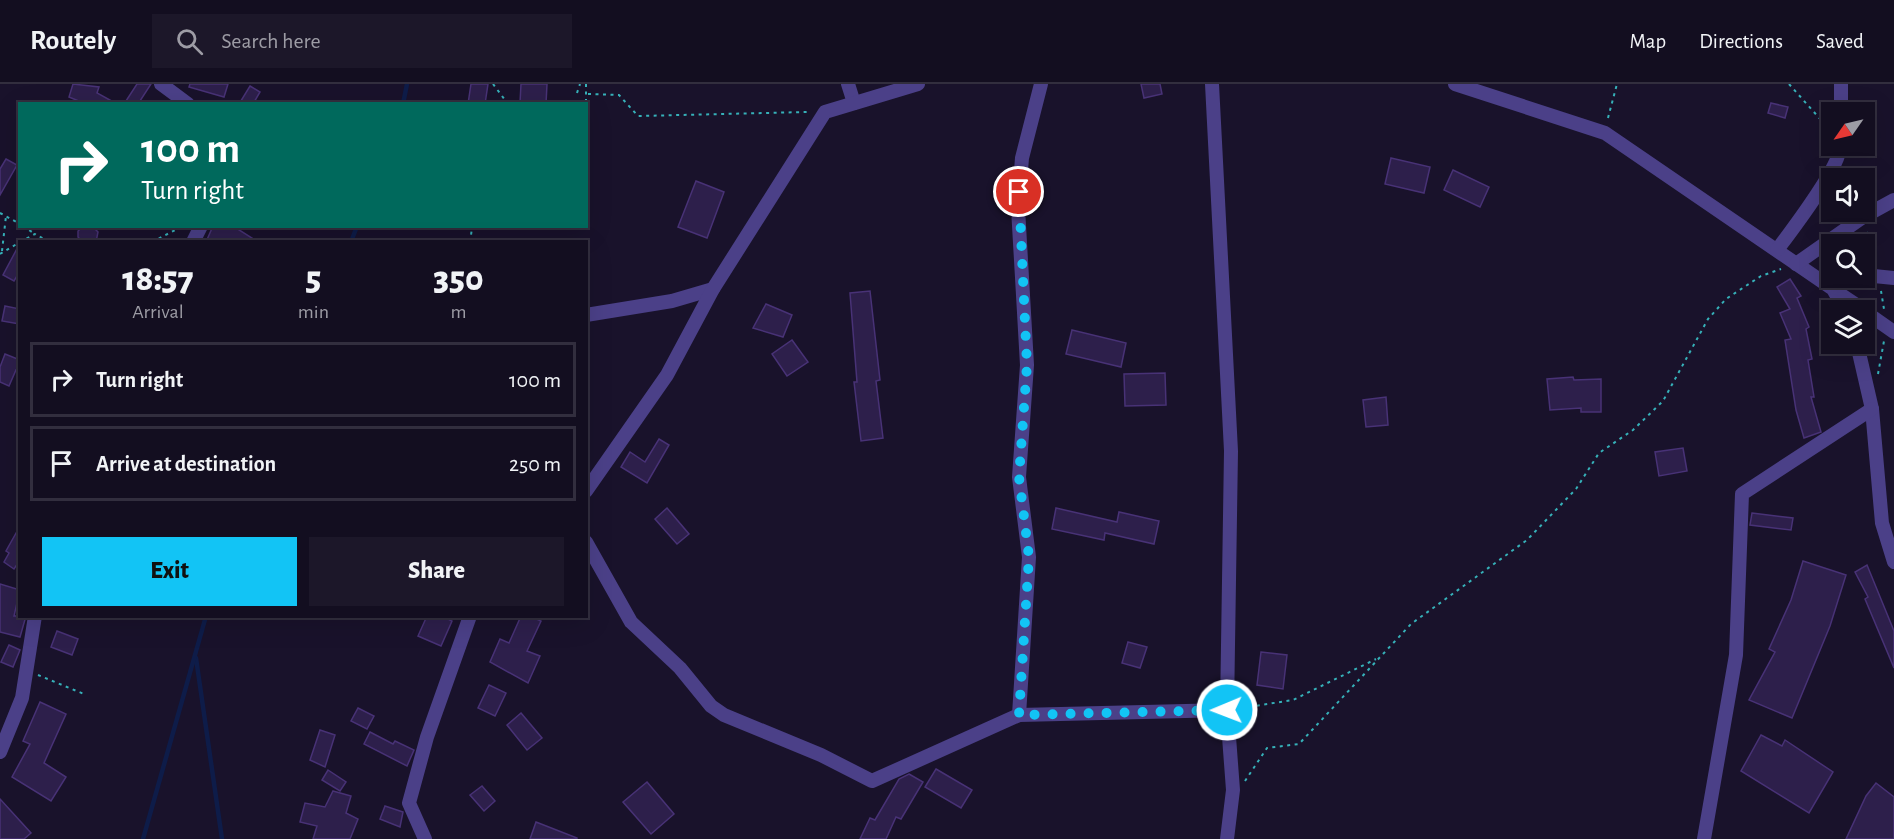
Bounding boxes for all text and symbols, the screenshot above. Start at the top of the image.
search box [152,14,572,68]
icon: search [173,25,206,58]
text: Routely [30,27,116,55]
text: Search here [221,30,321,52]
text: Map [1630,31,1666,52]
text: Directions [1699,31,1783,52]
text: Saved [1816,31,1864,52]
north arrow [1821,102,1875,156]
map controls [1821,102,1875,354]
icon: right [42,126,120,204]
text: 100 m [141,128,240,170]
pin [993,166,1044,217]
button: sound [1821,168,1875,222]
icon: arrive [1002,175,1035,208]
text: Turn right [141,177,244,204]
button: search [1821,234,1875,288]
text: 18:57 [122,261,193,297]
text: 5 [306,261,321,297]
text: 350 [433,261,484,297]
button: layers [1821,300,1875,354]
text: Arrival [132,302,184,322]
text: min [298,302,329,322]
text: m [450,302,466,322]
icon: right [45,363,78,396]
text: Turn right [96,369,183,391]
text: 100 m [509,369,561,391]
icon: arrive [45,447,78,480]
text: Arrive at destination [96,453,276,475]
text: 250 m [509,453,561,475]
button: Exit [42,537,297,606]
button: Share [309,537,564,606]
position arrow [1195,678,1259,742]

